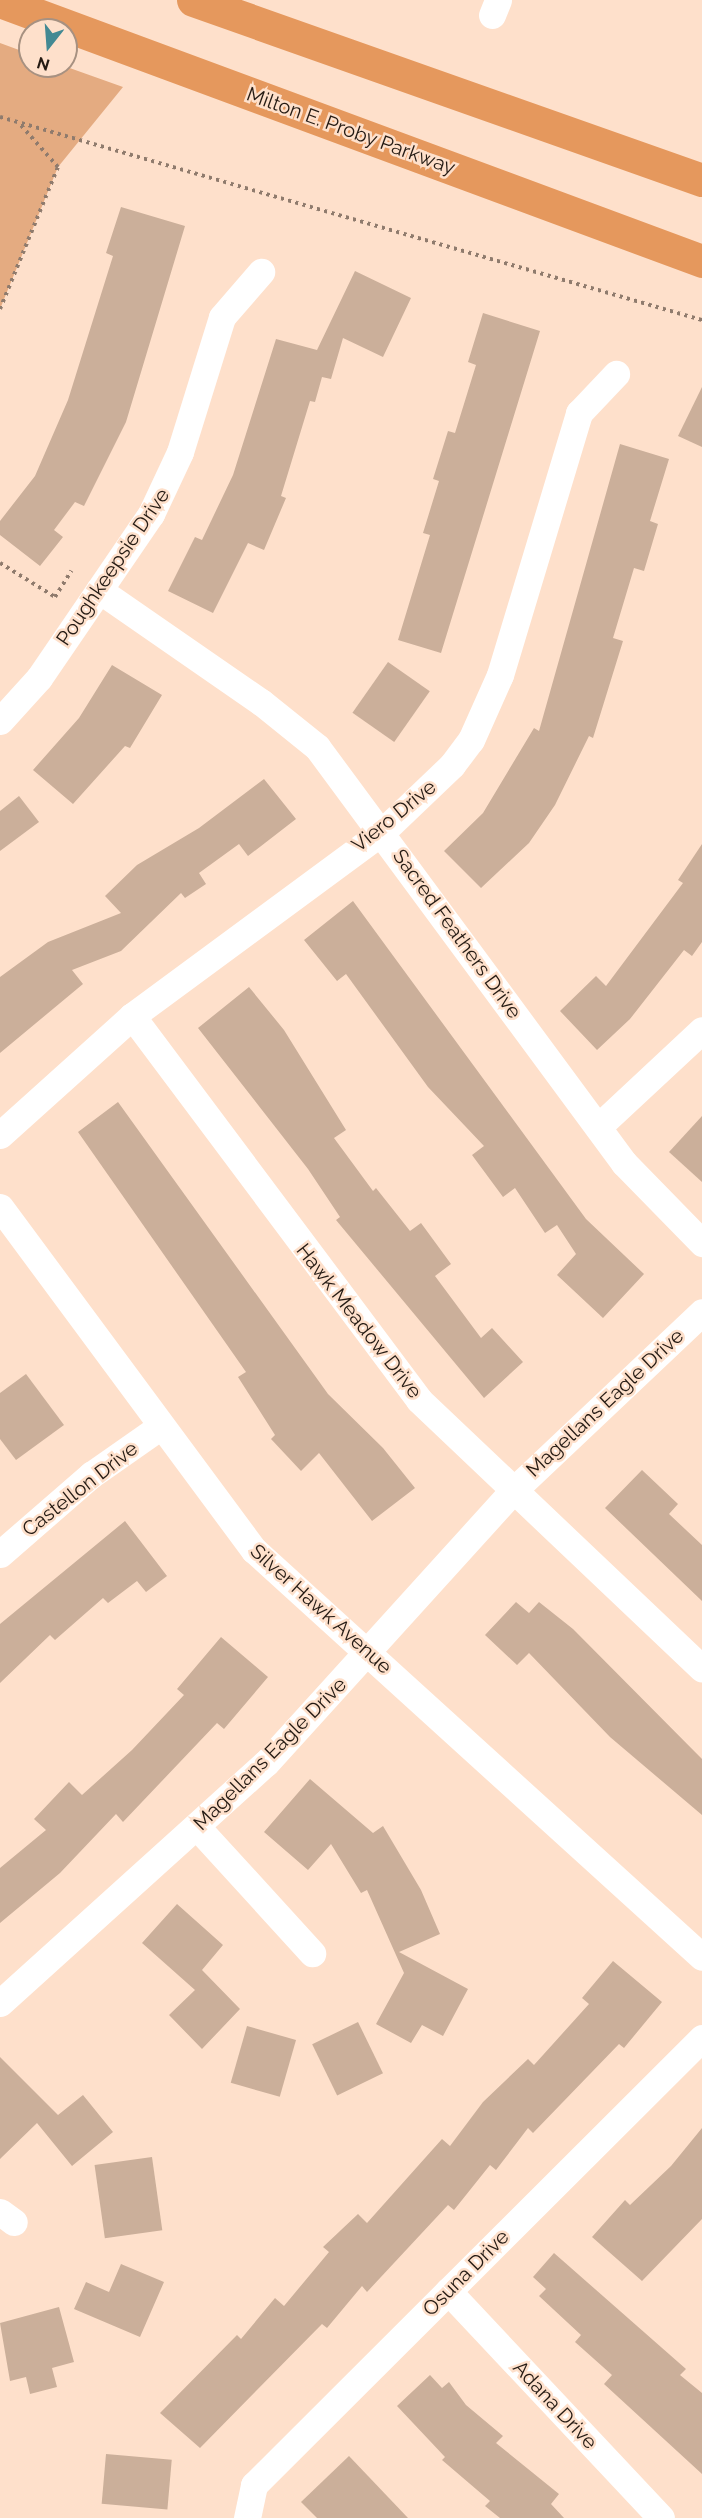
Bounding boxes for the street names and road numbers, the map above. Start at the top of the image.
street label: Milton E. Proby Parkway [243,82,459,180]
street label: Poughkeepsie Drive [51,484,175,650]
street label: Viero Drive [347,775,441,857]
street label: Sacred Feathers Drive [388,845,526,1023]
street label: Hawk Meadow Drive [291,1239,427,1403]
street label: Magellans Eagle Drive [521,1324,689,1482]
street label: Castellon Drive [18,1437,142,1541]
street label: Silver Hawk Avenue [245,1539,397,1679]
street label: Magellans Eagle Drive [189,1673,351,1835]
street label: Osuna Drive [418,2225,514,2321]
street label: Adana Drive [508,2356,602,2454]

